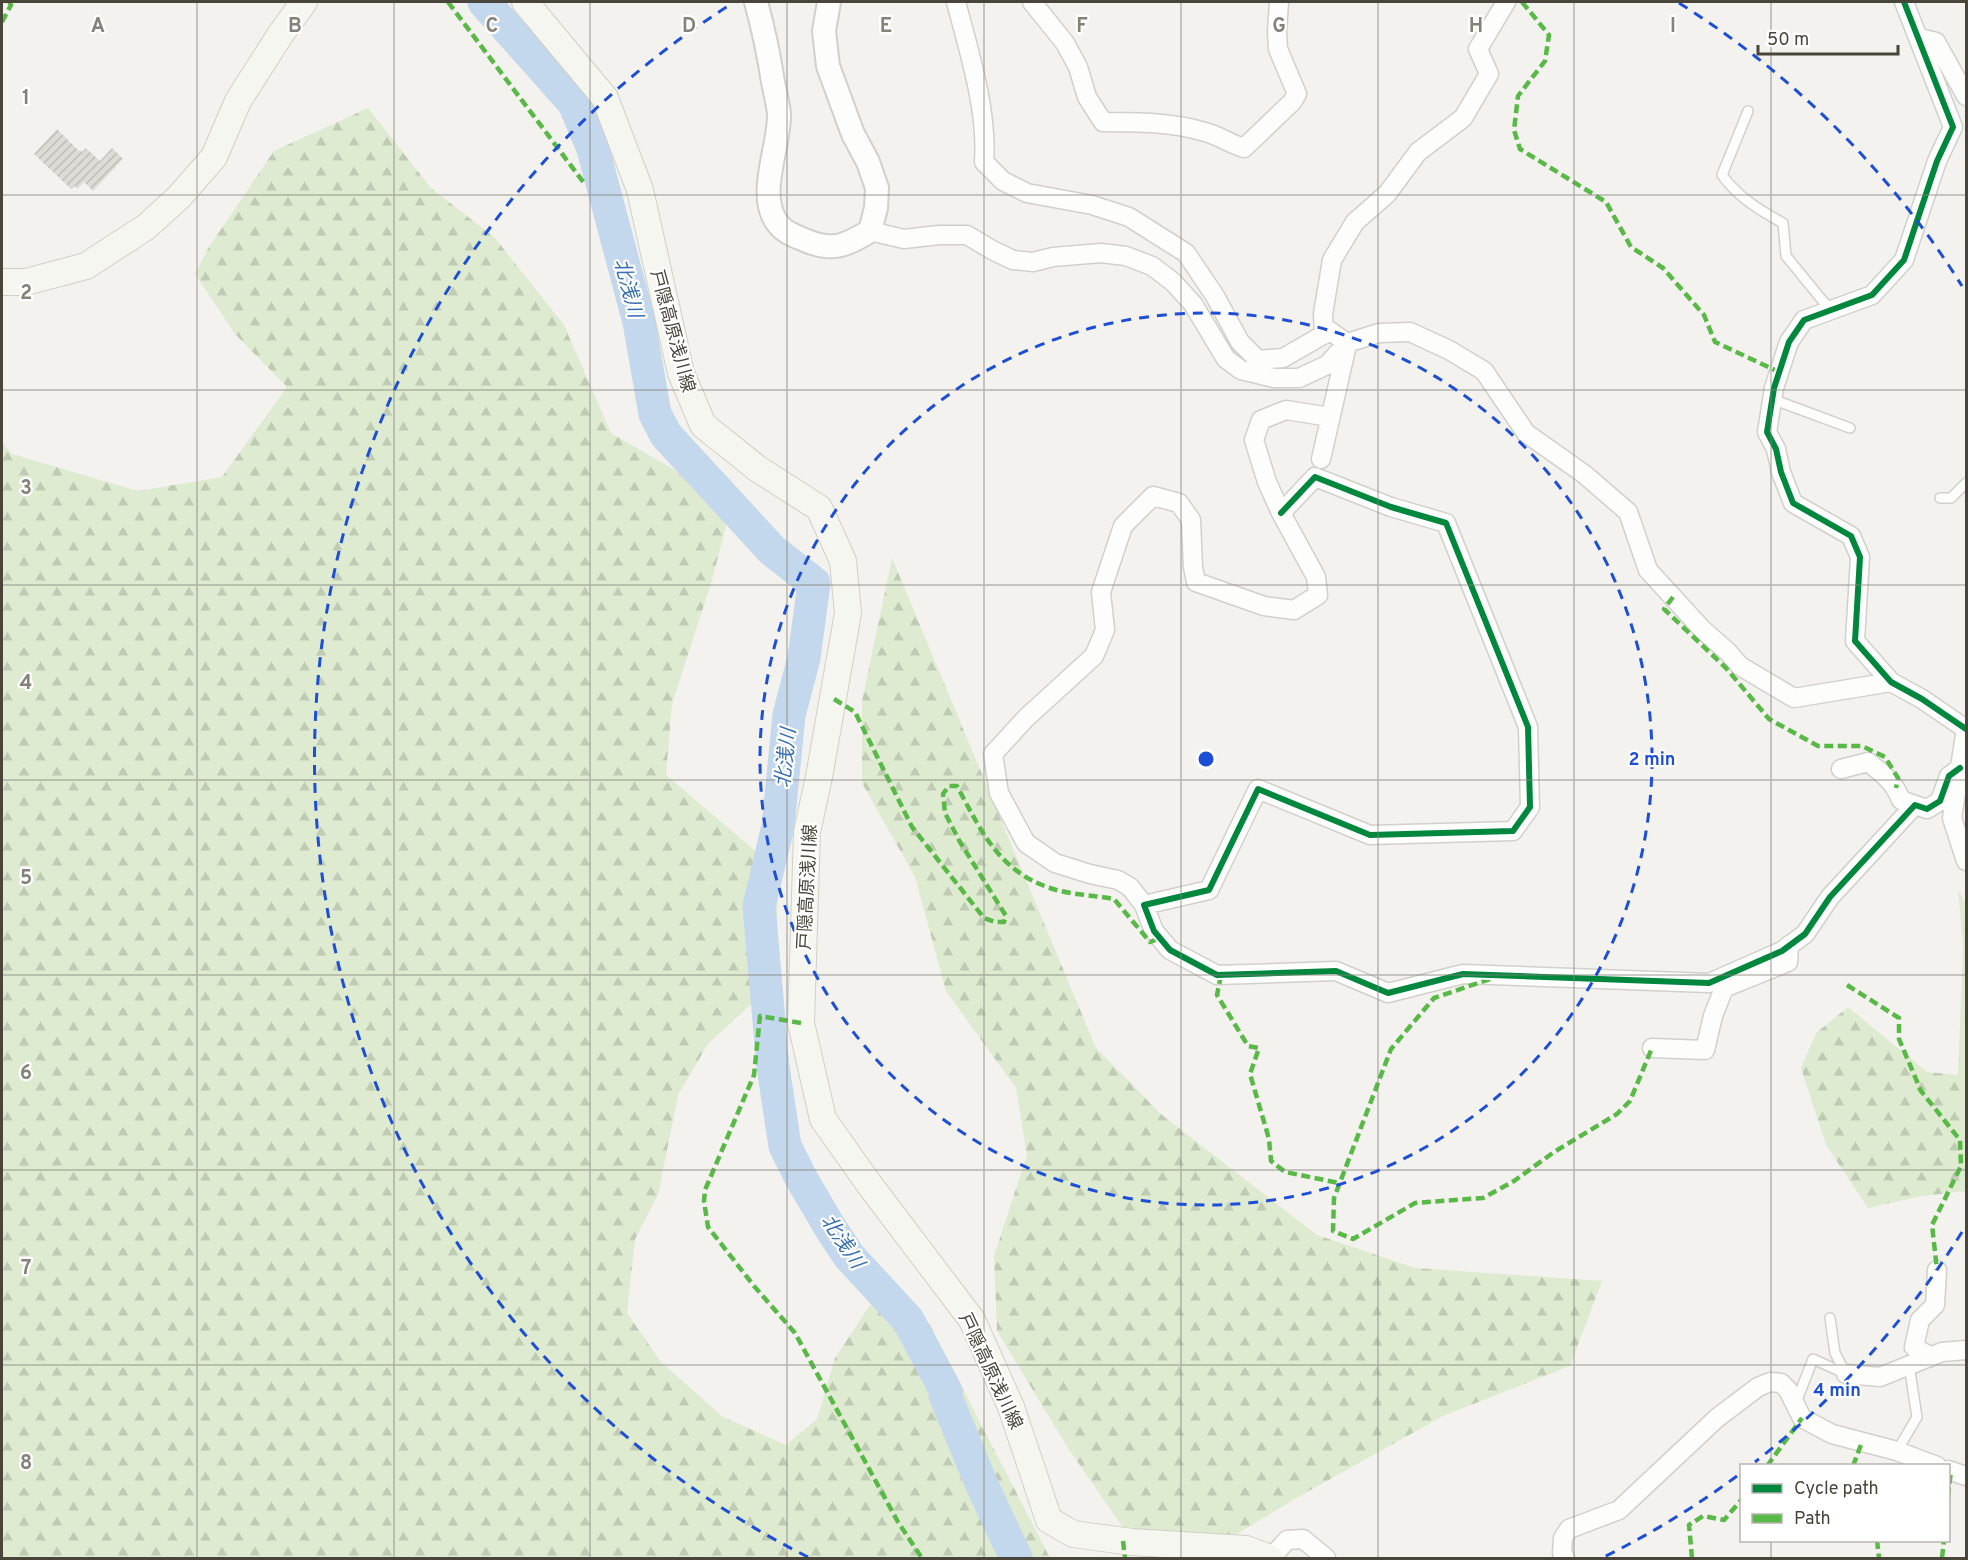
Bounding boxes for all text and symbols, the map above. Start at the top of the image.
text: A [91,14,105,40]
text: B [288,14,302,40]
text: C [486,14,498,40]
text: D [682,14,696,40]
text: E [880,14,892,40]
text: F [1076,14,1088,40]
text: G [1272,14,1286,40]
text: H [1469,14,1483,40]
text: I [1670,14,1676,40]
scale bar [1758,18,1898,56]
text: 50 m [1767,29,1809,52]
text: 1 [22,86,30,112]
water label: 北浅川 [607,256,648,323]
street label: 戸隠高原浅川線 [644,268,699,395]
text: 2 [20,281,32,307]
text: 3 [20,476,32,502]
text: 4 [20,671,32,697]
water label: 北浅川 [771,725,803,789]
centre of rings [1196,749,1216,769]
text: 2 min [1628,749,1676,772]
street label: 戸隠高原浅川線 [794,824,823,951]
text: 5 [20,866,32,892]
text: 6 [20,1061,32,1087]
water label: 北浅川 [814,1210,870,1276]
text: 7 [21,1256,31,1282]
street label: 戸隠高原浅川線 [953,1310,1027,1434]
text: 4 min [1813,1380,1861,1403]
text: 8 [20,1451,32,1477]
legend [1740,1464,1950,1542]
text: Cycle path [1794,1478,1879,1501]
text: Path [1794,1508,1831,1531]

